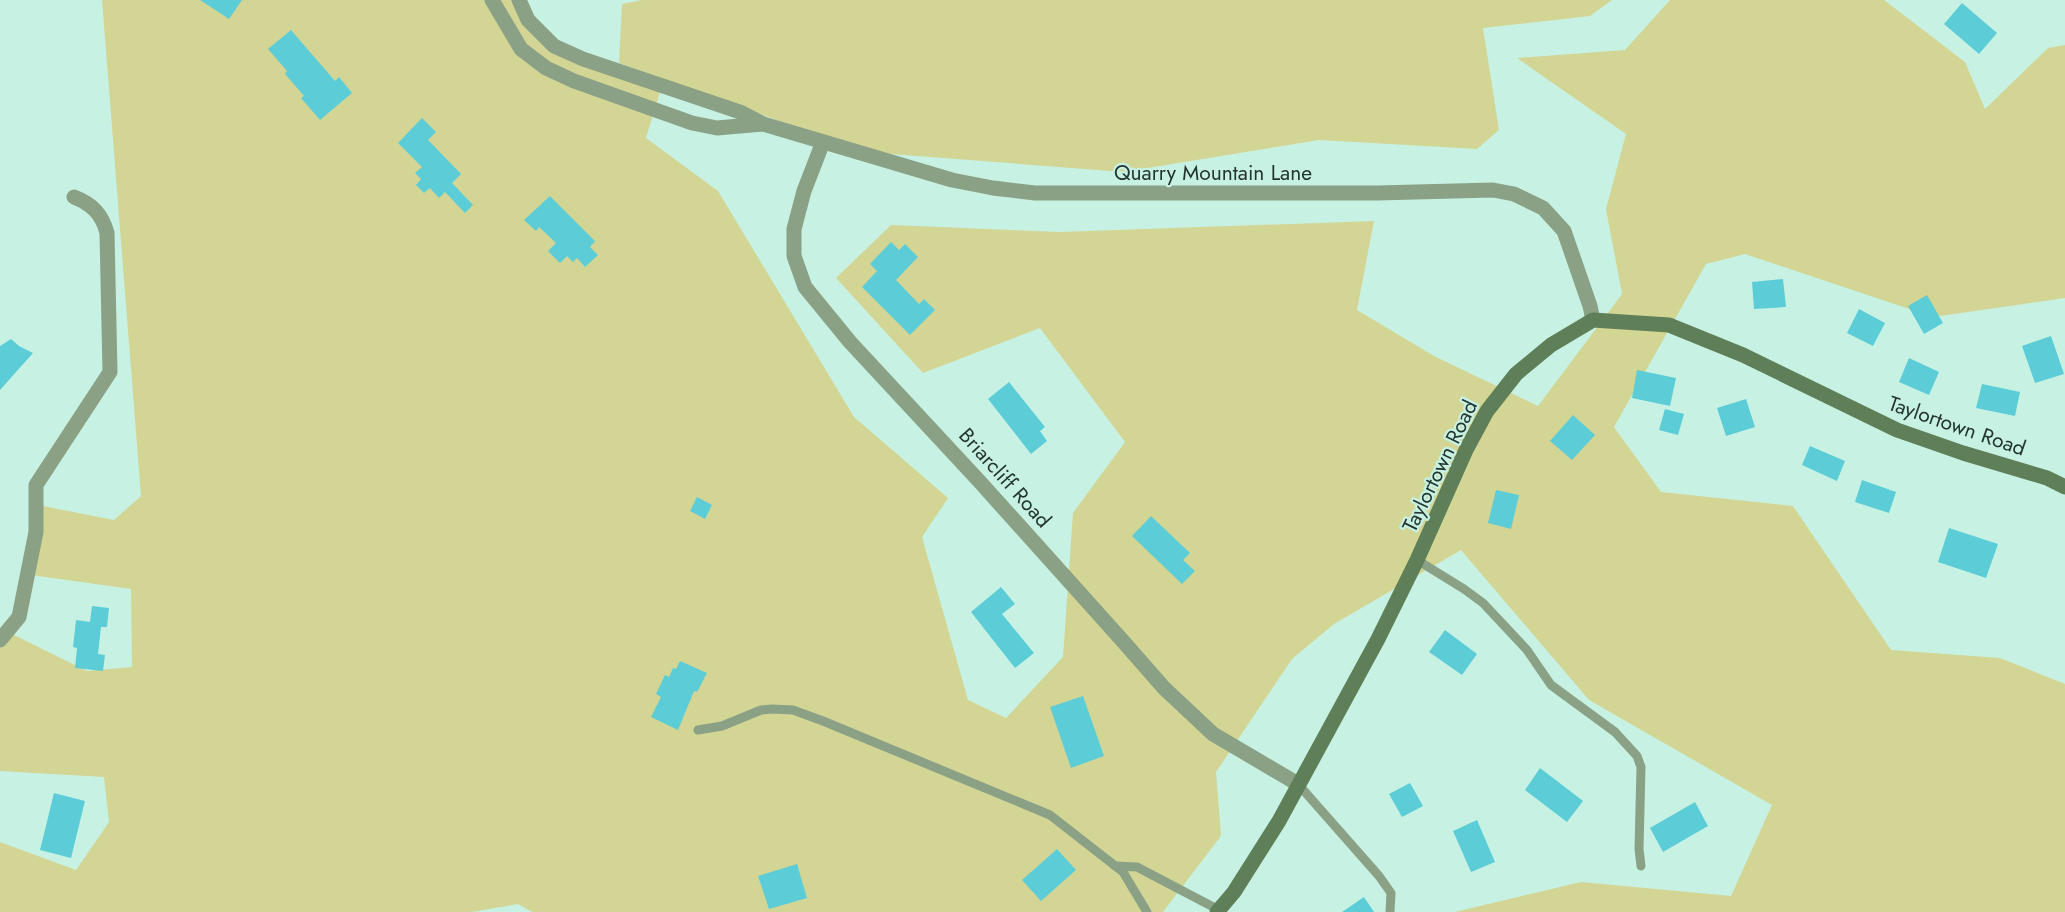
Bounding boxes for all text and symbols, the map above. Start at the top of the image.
street label: Quarry Mountain Lane [1114,158,1312,188]
street label: Taylortown Road [1884,388,2030,464]
street label: Taylortown Road [1395,395,1485,537]
street label: Briarcliff Road [952,421,1058,535]

